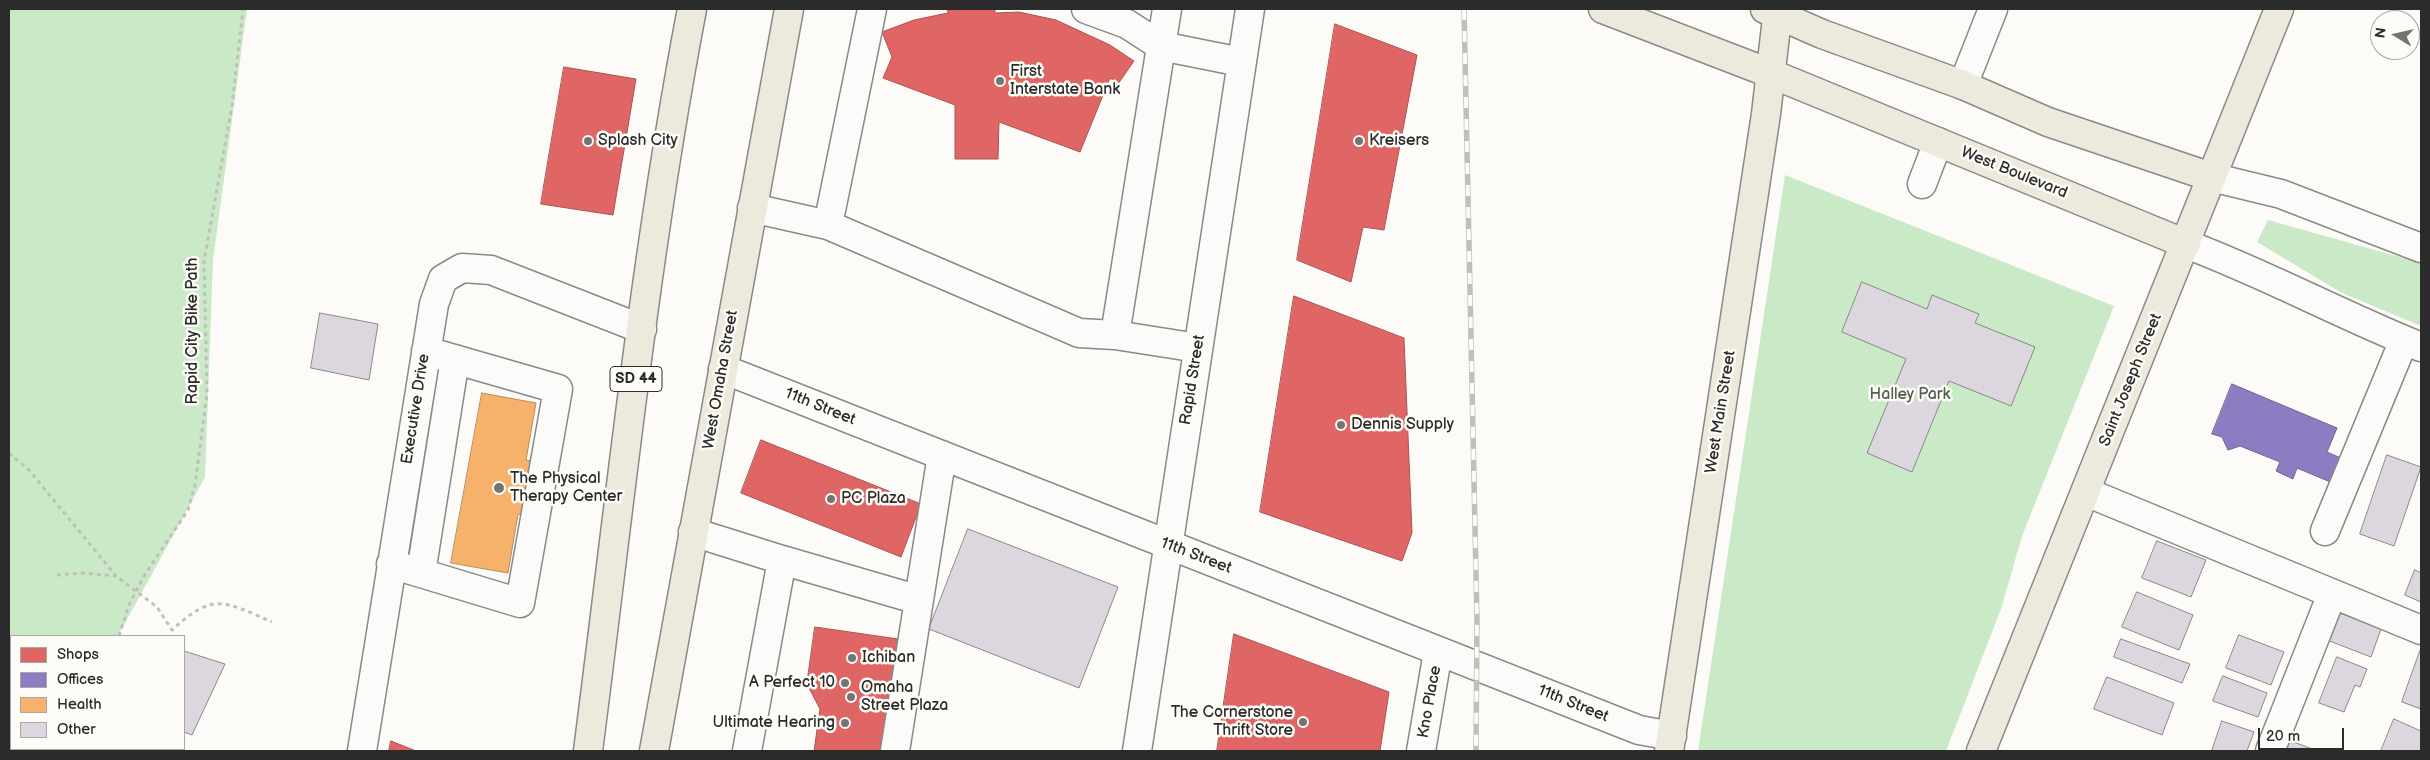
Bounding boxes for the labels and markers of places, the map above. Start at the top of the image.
place label: First Interstate Bank [1010,62,1120,100]
marker: First Interstate Bank [994,75,1006,87]
place label: Splash City [598,131,678,151]
place label: Kreisers [1369,131,1429,151]
marker: Splash City [582,135,594,147]
marker: Kreisers [1353,135,1365,147]
place label: Dennis Supply [1351,415,1454,435]
marker: Dennis Supply [1335,419,1347,431]
place label: The Physical Therapy Center [510,469,622,507]
marker: The Physical Therapy Center [492,481,506,495]
place label: PC Plaza [841,489,906,509]
marker: PC Plaza [825,493,837,505]
place label: Ichiban [862,648,915,668]
marker: Ichiban [846,652,858,664]
place label: A Perfect 10 [749,673,835,693]
marker: A Perfect 10 [839,677,851,689]
place label: Omaha Street Plaza [861,678,948,716]
marker: Omaha Street Plaza [845,691,857,703]
place label: The Cornerstone Thrift Store [1171,703,1293,741]
place label: Ultimate Hearing [713,713,835,733]
marker: The Cornerstone Thrift Store [1297,716,1309,728]
marker: Ultimate Hearing [839,717,851,729]

